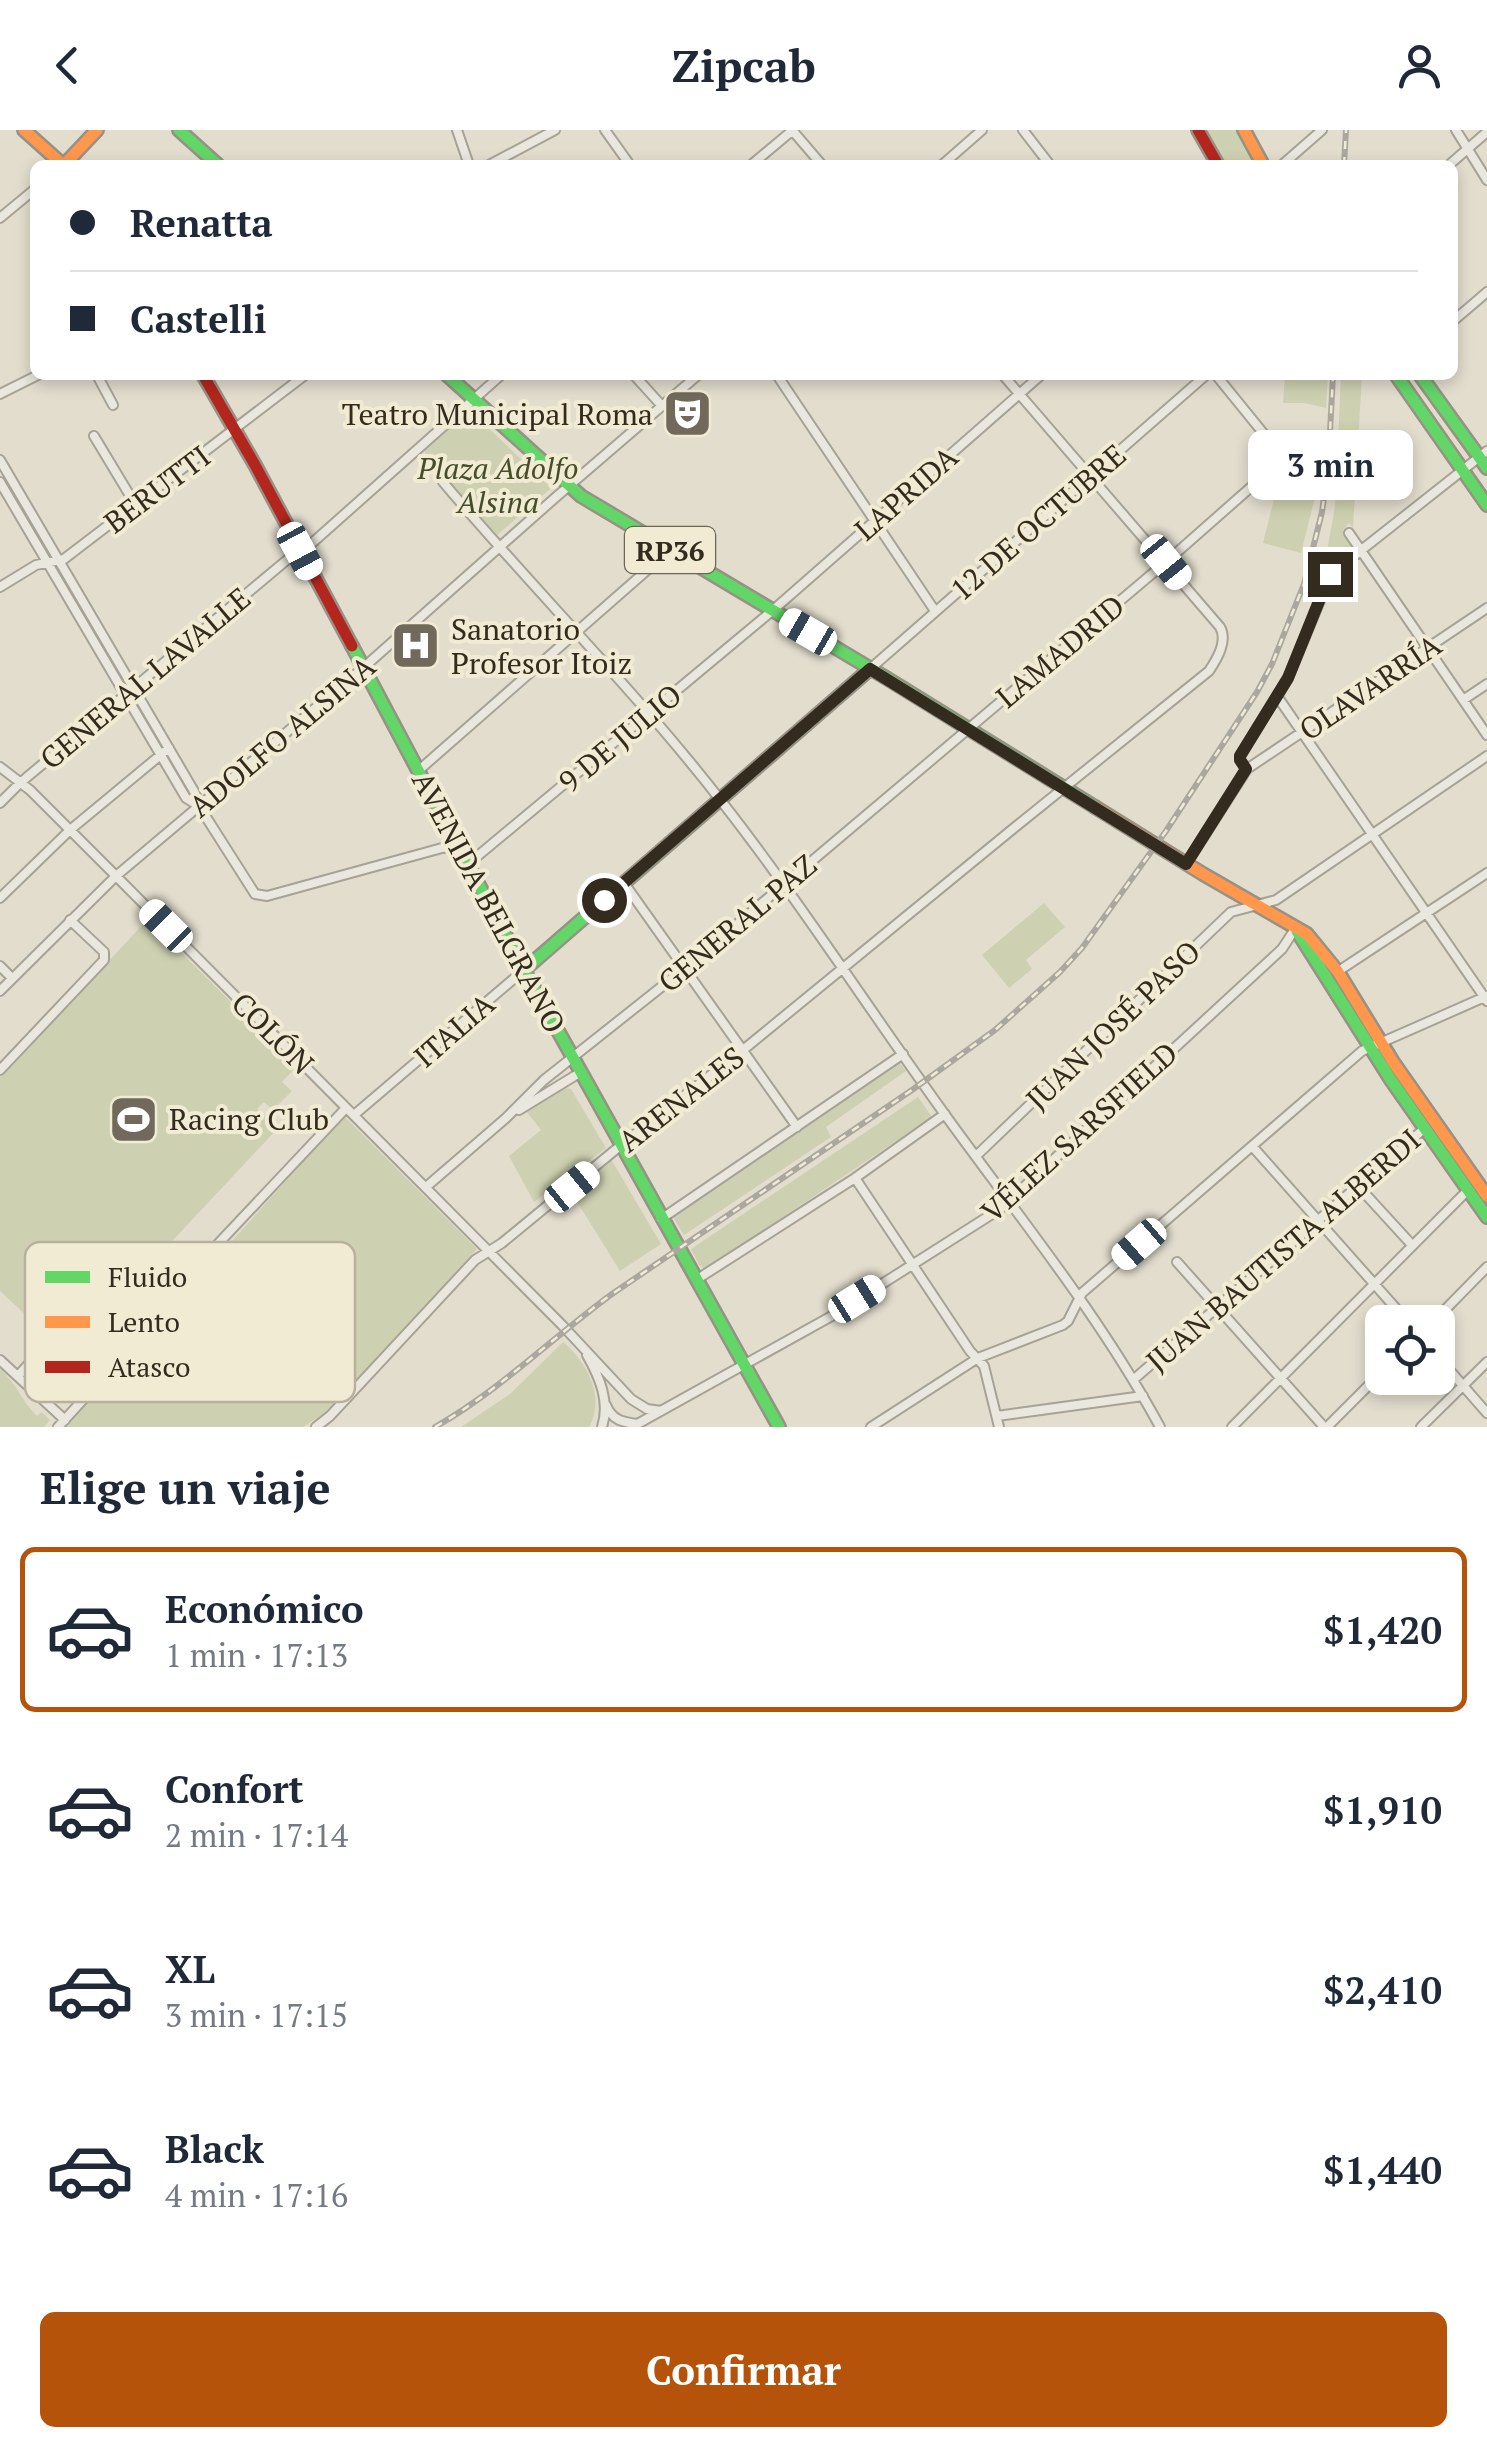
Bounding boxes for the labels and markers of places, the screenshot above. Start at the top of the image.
theatre icon: Teatro Municipal Roma [662,388,714,440]
place label: Teatro Municipal Roma [342,394,653,434]
place label: Sanatorio Profesor Itoiz [451,609,632,683]
hospital icon: Sanatorio Profesor Itoiz [390,620,442,672]
sports icon: Racing Club [108,1093,160,1145]
place label: Racing Club [169,1099,329,1139]

